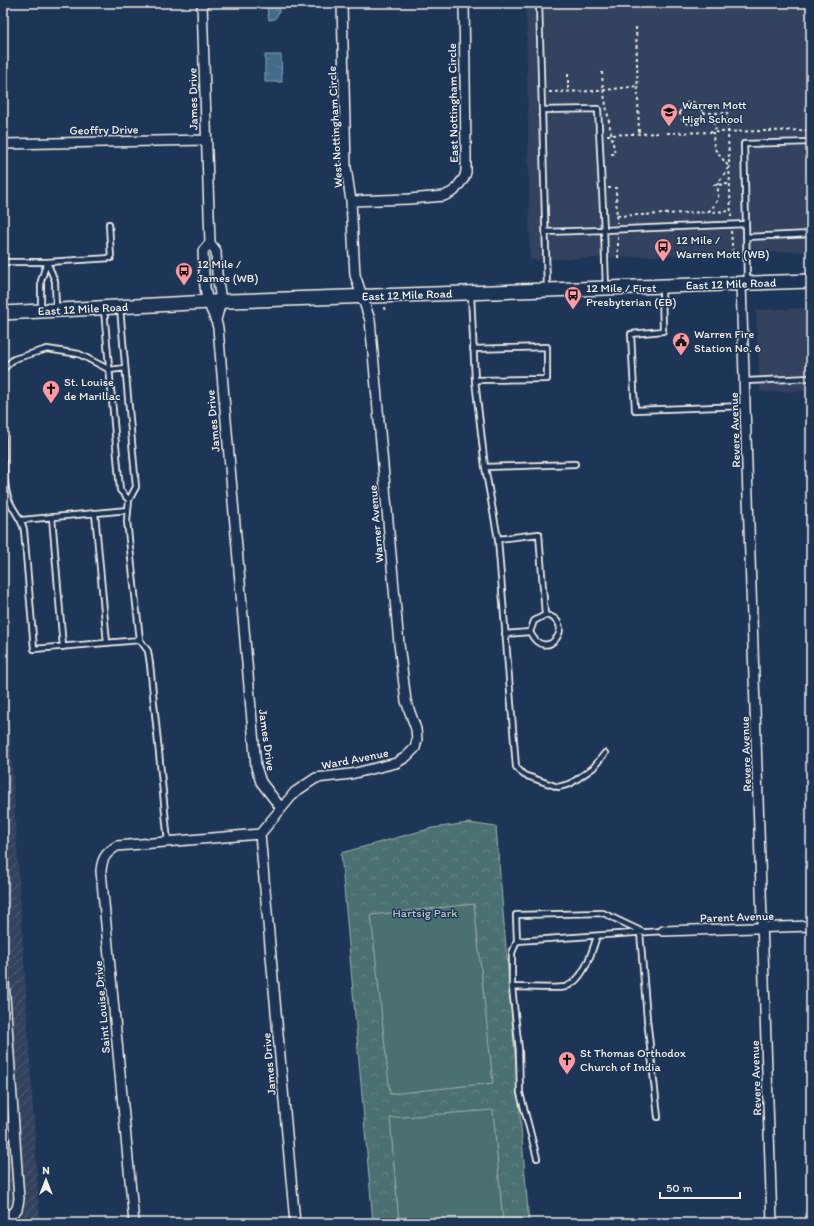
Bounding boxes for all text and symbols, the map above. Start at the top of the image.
street label: East Nottingham Circle [445,43,461,163]
street label: West Nottingham Circle [325,65,345,188]
street label: James Drive [185,67,201,130]
place label: Warren Mott High School [682,98,747,126]
school or university icon: Warren Mott High School [659,102,679,127]
street label: Geoffry Drive [69,122,139,138]
place label: 12 Mile / Warren Mott (WB) [676,233,769,261]
bus stop icon: 12 Mile / Warren Mott (WB) [653,237,673,262]
place label: 12 Mile / James (WB) [197,257,258,285]
bus stop icon: 12 Mile / James (WB) [174,261,194,286]
street label: East 12 Mile Road [686,275,777,293]
place label: 12 Mile / First Presbyterian (EB) [586,281,677,309]
bus stop icon: 12 Mile / First Presbyterian (EB) [563,285,583,310]
street label: East 12 Mile Road [362,286,453,304]
street label: East 12 Mile Road [37,300,129,318]
place label: Warren Fire Station No. 6 [694,327,761,355]
public building icon: Warren Fire Station No. 6 [671,331,691,356]
place label: St. Louise de Marillac [64,375,121,403]
church icon: St. Louise de Marillac [41,379,61,404]
street label: James Drive [203,389,223,453]
street label: Revere Avenue [727,392,743,468]
street label: Warner Avenue [366,484,386,563]
street label: James Drive [256,708,278,772]
street label: Revere Avenue [738,716,754,792]
street label: Ward Avenue [320,746,390,772]
park label: Hartsig Park [393,906,458,920]
street label: Parent Avenue [700,909,775,925]
street label: Saint Louise Drive [91,960,113,1054]
street label: James Drive [259,1032,279,1096]
street label: Revere Avenue [748,1040,764,1116]
place label: St Thomas Orthodox Church of India [580,1046,686,1074]
church icon: St Thomas Orthodox Church of India [557,1050,577,1075]
north arrow [26,1160,66,1200]
text: N [42,1164,50,1177]
scale bar [660,1174,740,1200]
text: 50 m [666,1181,692,1195]

